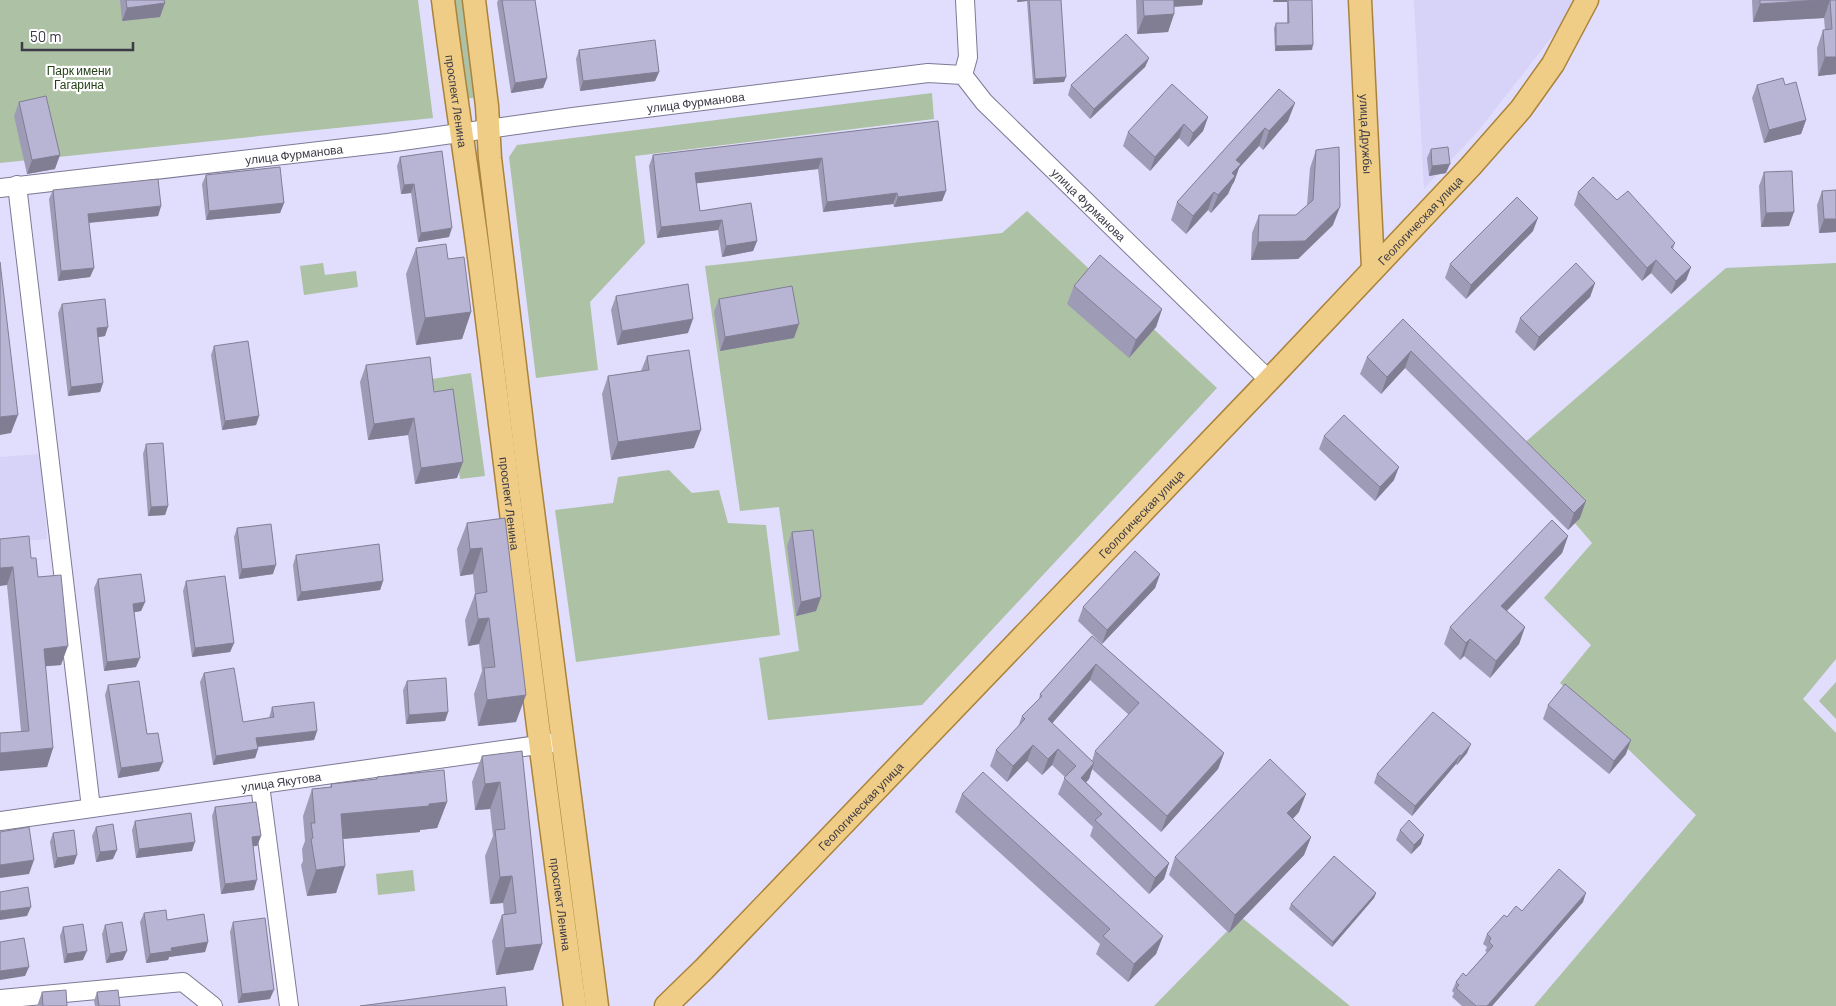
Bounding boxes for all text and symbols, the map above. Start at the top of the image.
scale bar [22,20,134,52]
text: 50 m [30,27,62,45]
street label: проспект Ленина [443,54,470,149]
park label: Парк имени Гагарина [47,63,111,92]
street label: улица Фурманова [646,89,746,116]
street label: улица Дружбы [1357,94,1375,174]
street label: улица Фурманова [244,141,344,168]
street label: улица Фурманова [1048,165,1129,244]
street label: Геологическая улица [1375,173,1465,267]
street label: проспект Ленина [497,456,523,551]
street label: Геологическая улица [1095,466,1186,561]
street label: Геологическая улица [815,759,906,853]
street label: улица Якутова [240,769,322,795]
street label: проспект Ленина [548,857,574,952]

